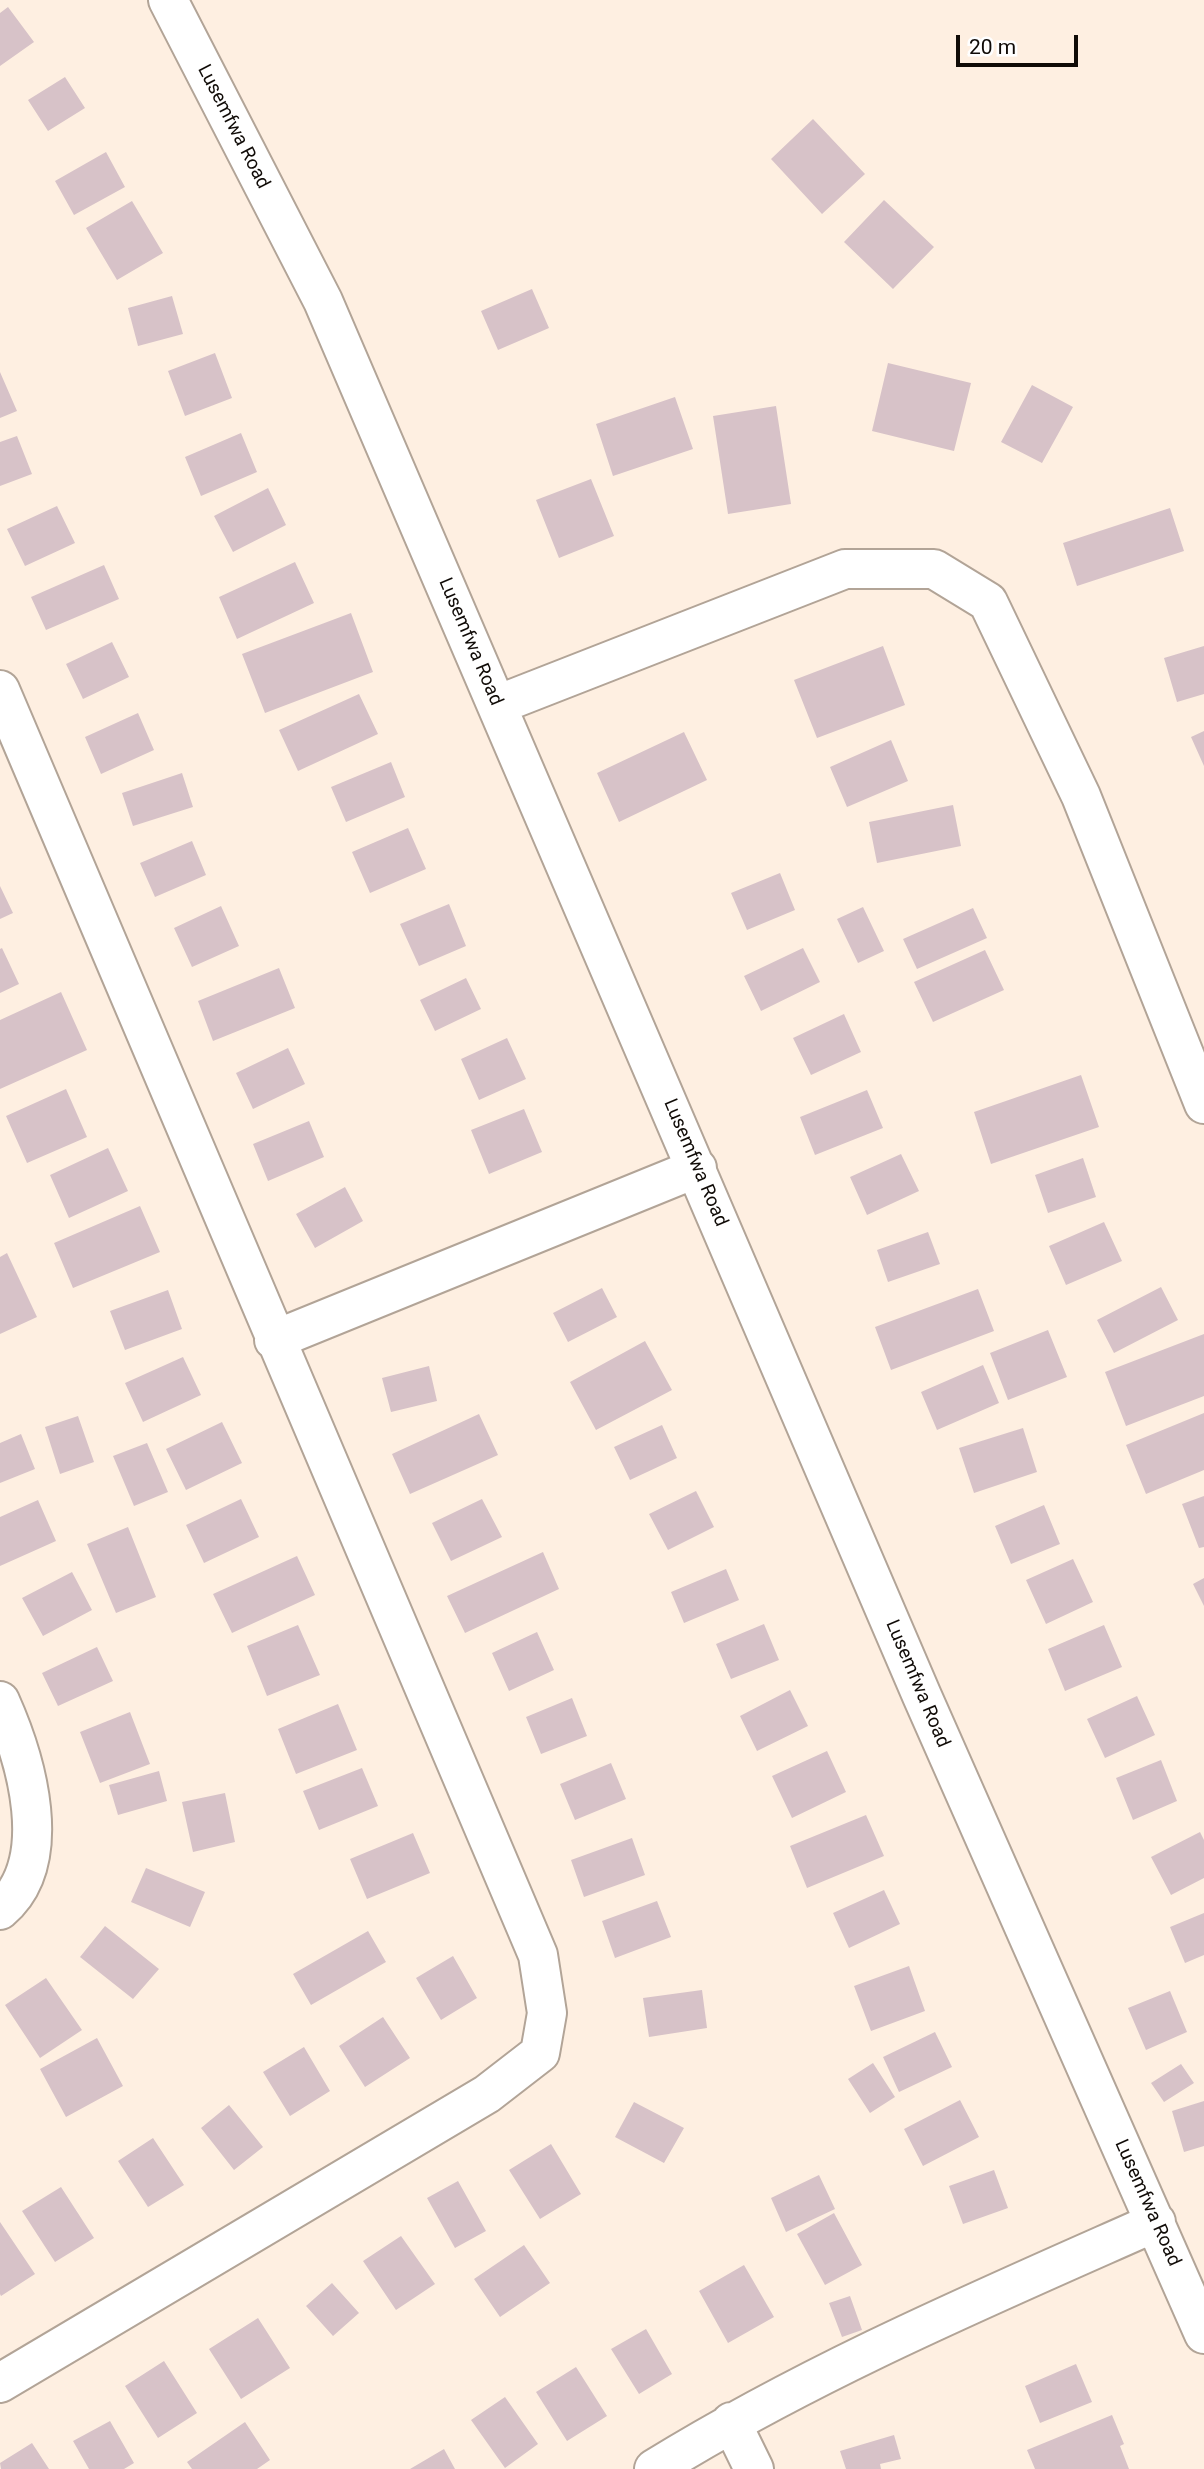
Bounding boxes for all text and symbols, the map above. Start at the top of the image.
scale bar [959,21,1082,65]
text: 20 m [969,35,1016,59]
street label: Lusemfwa Road [192,61,274,193]
street label: Lusemfwa Road [433,575,507,709]
street label: Lusemfwa Road [658,1096,732,1230]
street label: Lusemfwa Road [880,1617,954,1751]
street label: Lusemfwa Road [1109,2136,1185,2270]

